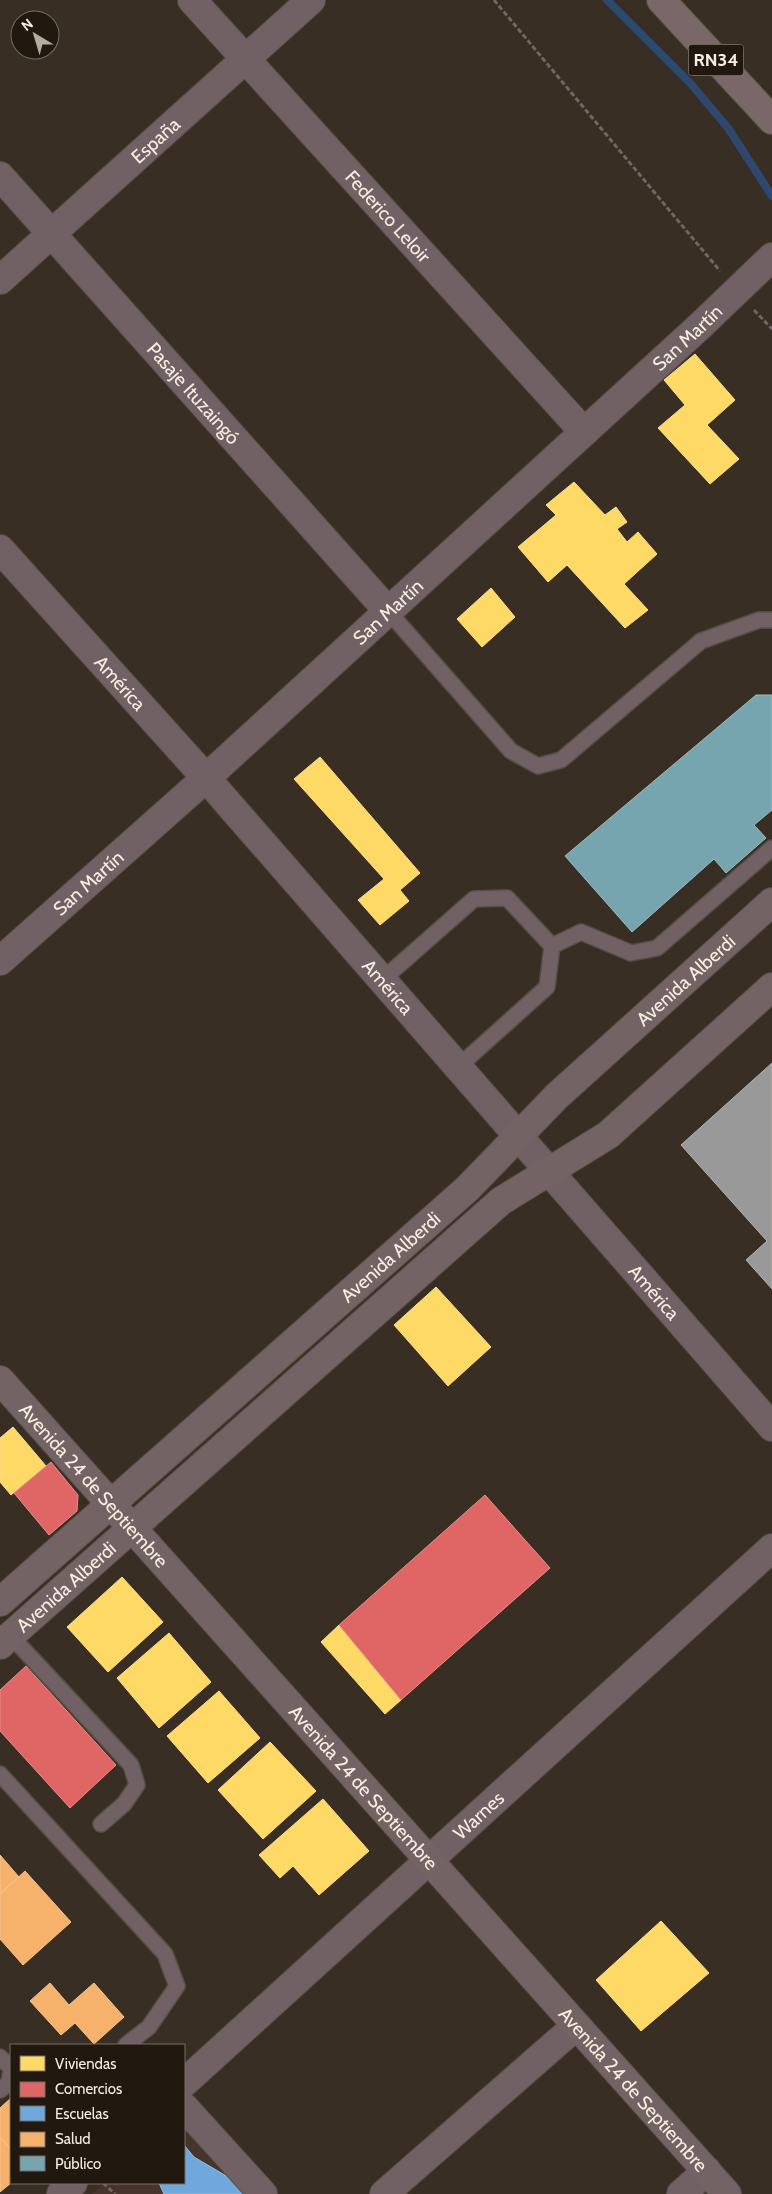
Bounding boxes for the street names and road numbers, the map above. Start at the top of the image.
road number: RN34 [688,44,744,76]
street label: España [126,113,185,168]
street label: Federico Leloir [340,166,435,267]
street label: San Martín [648,300,727,376]
street label: Pasaje Ituzaingó [142,338,245,449]
street label: San Martín [348,574,428,650]
street label: América [89,651,151,715]
street label: San Martín [49,846,129,920]
street label: Avenida Alberdi [632,930,740,1031]
street label: América [357,955,418,1019]
street label: Avenida Alberdi [336,1207,445,1307]
street label: América [624,1260,684,1325]
street label: Avenida 24 de Septiembre [14,1399,173,1573]
street label: Avenida Alberdi [12,1537,121,1637]
street label: Avenida 24 de Septiembre [284,1701,443,1875]
street label: Warnes [449,1787,509,1844]
street label: Avenida 24 de Septiembre [554,2003,713,2177]

